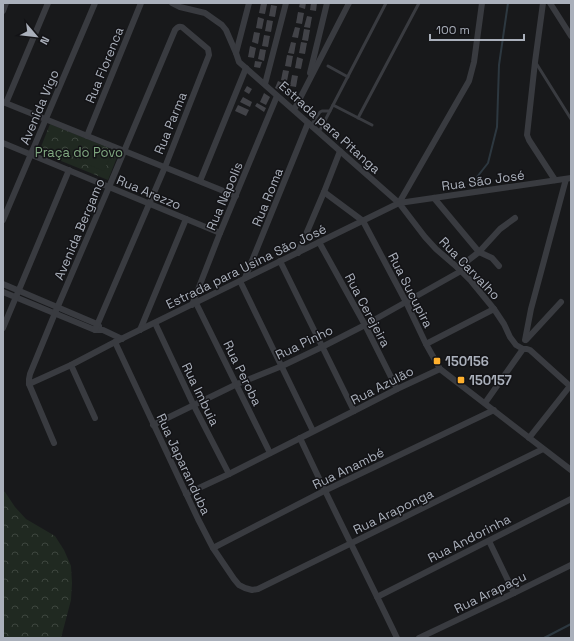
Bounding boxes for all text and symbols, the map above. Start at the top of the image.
north arrow [16,16,56,56]
scale bar [430,16,524,42]
text: 100 m [436,22,470,38]
street label: Rua Florenca [81,24,128,106]
text: N [37,34,53,47]
street label: Avenida Vigo [16,67,63,147]
street label: Estrada para Pitanga [275,77,384,178]
street label: Rua Parma [150,89,191,157]
park label: Praça do Povo [35,144,123,161]
street label: Rua Napolis [202,159,247,233]
street label: Rua Roma [248,165,287,229]
street label: Rua São José [441,166,526,195]
street label: Rua Arezzo [114,171,184,214]
street label: Avenida Bergamo [50,176,109,283]
street label: Estrada para Usina São José [163,220,329,313]
street label: Rua Carvalho [435,233,504,303]
street label: Rua Sucupira [384,250,437,331]
street label: Rua Cerejeira [341,270,394,351]
street label: Rua Pinho [273,321,336,364]
street label: Rua Peroba [219,338,266,409]
place label: 150156 [445,353,489,370]
marker: 150156 [432,356,442,366]
street label: Rua Imbuia [178,360,223,429]
street label: Rua Azulão [348,362,416,409]
place label: 150157 [469,372,512,389]
marker: 150157 [456,375,466,385]
street label: Rua Japaranduba [153,411,215,518]
street label: Rua Anambé [310,444,387,493]
street label: Rua Araponga [350,484,437,538]
street label: Rua Andorinha [425,510,514,567]
street label: Rua Arapaçu [451,568,529,617]

